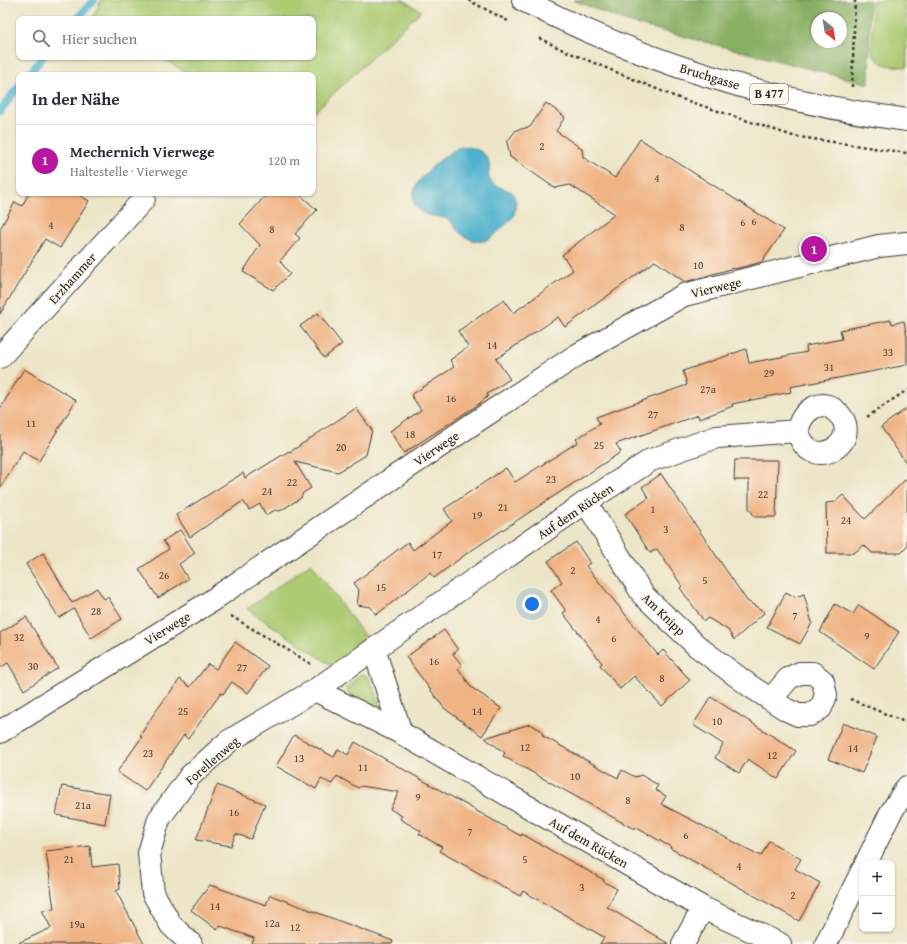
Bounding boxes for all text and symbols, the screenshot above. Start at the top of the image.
north arrow [811,12,847,48]
search box [16,16,316,60]
icon: search [30,27,52,49]
text: Hier suchen [62,28,137,49]
street label: Bruchgasse [678,58,742,95]
road number: B 477 [750,84,788,104]
text: In der Nähe [32,86,120,111]
house number: 2 [539,138,545,154]
text: Mechernich Vierwege [70,141,215,162]
text: 1 [42,151,48,170]
text: 120 m [268,151,300,170]
text: Haltestelle · Vierwege [70,162,188,181]
house number: 4 [654,170,660,186]
house number: 6 [751,213,757,229]
house number: 6 [740,214,746,230]
house number: 4 [48,217,54,233]
house number: 8 [679,219,685,235]
house number: 8 [269,221,275,237]
pin: 1 [801,234,827,264]
street label: Erzhammer [44,248,101,308]
house number: 10 [693,257,703,273]
street label: Vierwege [689,272,743,303]
house number: 14 [487,337,497,353]
house number: 33 [883,344,893,360]
house number: 31 [824,359,834,375]
house number: 29 [764,365,774,381]
house number: 27a [700,381,717,397]
house number: 16 [446,390,456,406]
house number: 27 [648,406,658,422]
house number: 11 [26,415,36,431]
house number: 18 [405,426,415,442]
street label: Vierwege [410,426,463,471]
house number: 25 [594,437,604,453]
house number: 20 [336,439,346,455]
house number: 23 [546,471,556,487]
house number: 22 [287,474,297,490]
street label: Auf dem Rücken [533,478,618,544]
house number: 24 [262,483,272,499]
house number: 22 [758,486,768,502]
house number: 21 [498,499,508,515]
house number: 1 [650,501,656,517]
house number: 19 [472,507,482,523]
house number: 24 [841,512,851,528]
house number: 3 [663,521,669,537]
house number: 17 [432,546,442,562]
house number: 2 [570,562,576,578]
house number: 26 [159,567,169,583]
house number: 5 [702,572,708,588]
house number: 15 [376,579,386,595]
street label: Am Knipp [638,589,690,640]
your location [522,594,542,614]
house number: 28 [91,603,101,619]
street label: Vierwege [140,607,194,650]
house number: 7 [792,607,798,623]
house number: 4 [595,611,601,627]
house number: 9 [864,628,870,644]
house number: 32 [14,629,24,645]
house number: 6 [611,630,617,646]
house number: 16 [429,653,439,669]
house number: 30 [28,658,38,674]
house number: 27 [237,659,247,675]
house number: 8 [659,670,665,686]
house number: 25 [178,703,188,719]
house number: 14 [472,703,482,719]
house number: 10 [712,713,722,729]
street label: Forellenweg [181,731,244,789]
house number: 12 [520,739,530,755]
house number: 14 [848,740,858,756]
house number: 23 [143,745,153,761]
house number: 12 [767,747,777,763]
house number: 13 [294,750,304,766]
house number: 11 [358,759,368,775]
house number: 10 [570,768,580,784]
house number: 9 [415,789,421,805]
house number: 8 [625,792,631,808]
house number: 21a [75,797,92,813]
house number: 16 [229,804,239,820]
street label: Auf dem Rücken [546,812,632,873]
house number: 7 [467,823,473,839]
house number: 6 [683,827,689,843]
house number: 21 [64,851,74,867]
house number: 5 [522,851,528,867]
house number: 4 [736,858,742,874]
map controls [859,860,895,932]
button: + [859,860,895,896]
house number: 3 [579,879,585,895]
house number: 2 [790,887,796,903]
button: − [859,896,895,932]
house number: 14 [210,898,220,914]
house number: 12a [264,915,281,931]
house number: 19a [69,916,86,932]
house number: 12 [290,919,300,935]

